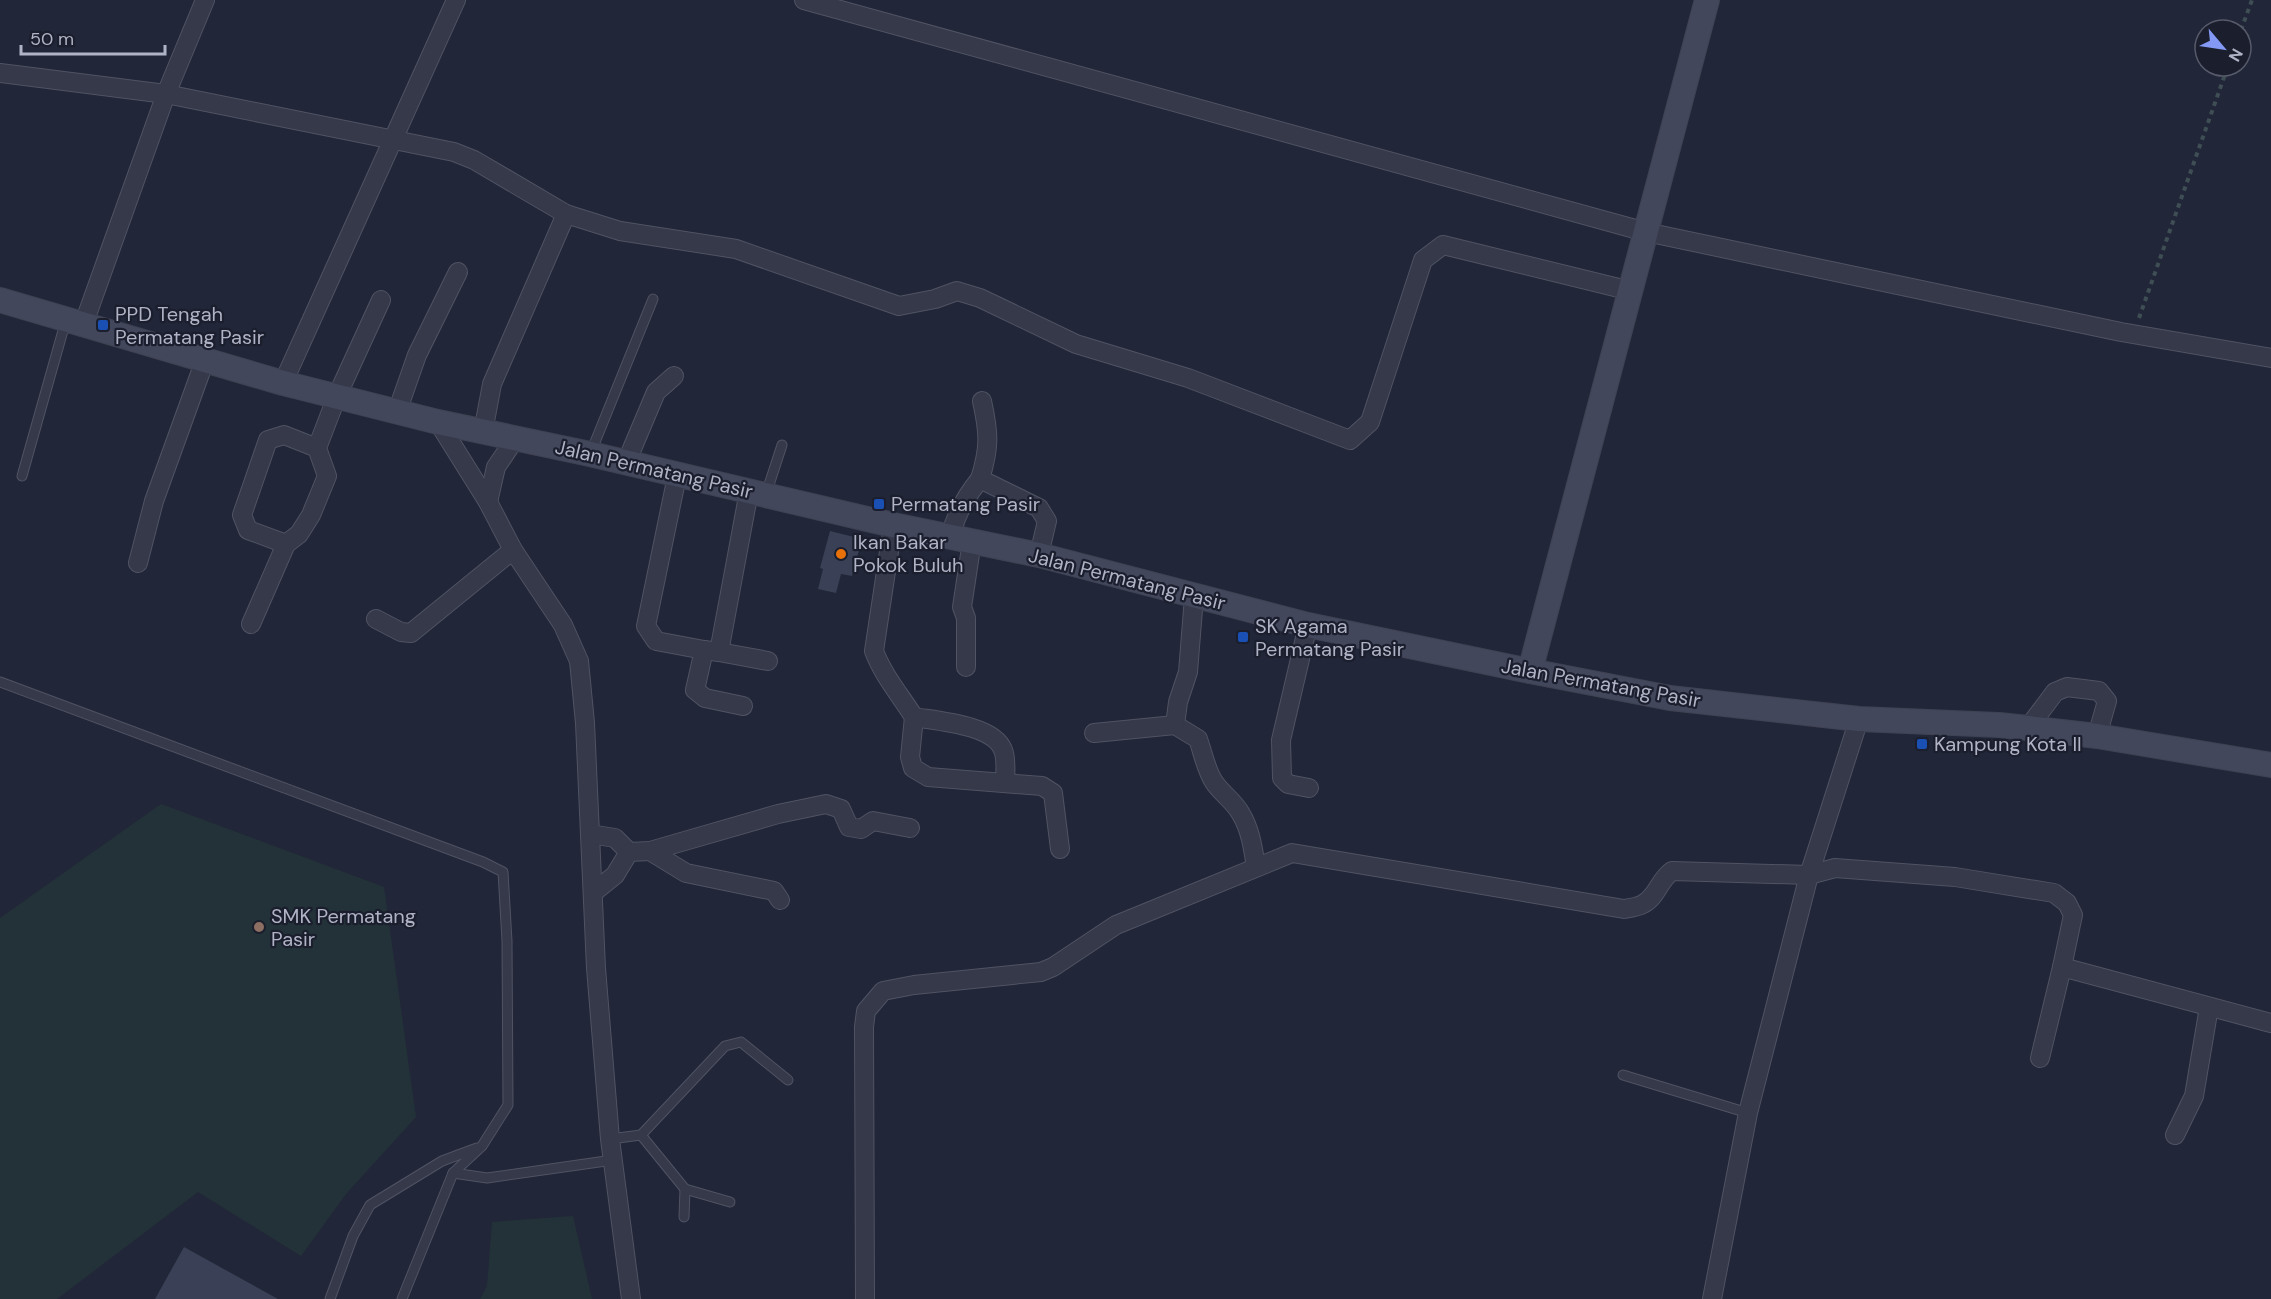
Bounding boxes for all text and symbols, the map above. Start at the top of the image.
scale bar [21,18,165,56]
north arrow [2193,18,2253,78]
text: 50 m [30,27,74,51]
text: N [2224,45,2248,65]
place label: PPD Tengah Permatang Pasir [115,301,264,350]
marker: PPD Tengah Permatang Pasir [96,318,110,332]
street label: Jalan Permatang Pasir [553,434,755,504]
place label: Permatang Pasir [891,491,1040,517]
marker: Permatang Pasir [872,497,886,511]
place label: Ikan Bakar Pokok Buluh [853,529,963,578]
street label: Jalan Permatang Pasir [1026,542,1228,616]
marker: Ikan Bakar Pokok Buluh [834,547,848,561]
place label: SK Agama Permatang Pasir [1255,613,1404,662]
marker: SK Agama Permatang Pasir [1236,630,1250,644]
street label: Jalan Permatang Pasir [1499,653,1703,713]
place label: Kampung Kota II [1934,731,2082,757]
marker: Kampung Kota II [1915,737,1929,751]
place label: SMK Permatang Pasir [271,903,416,952]
marker: SMK Permatang Pasir [252,920,266,934]

